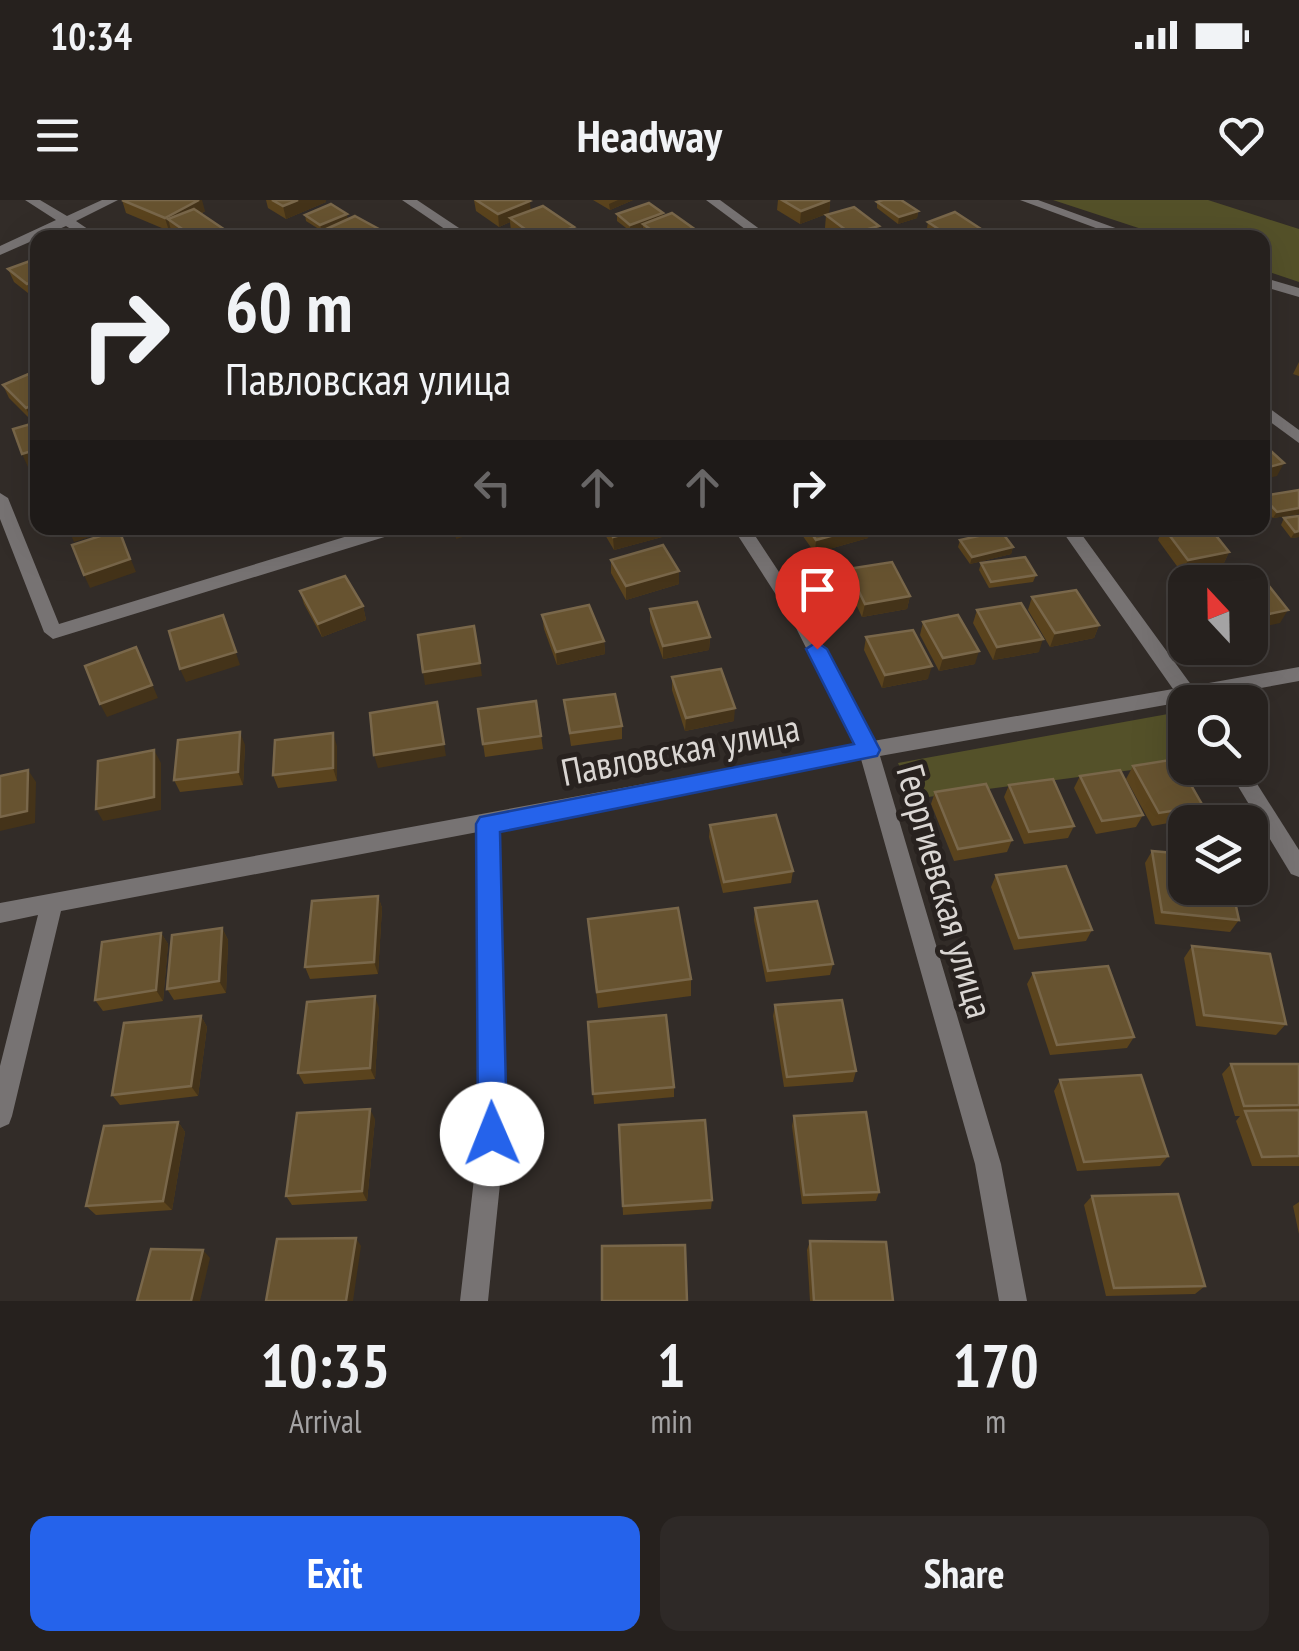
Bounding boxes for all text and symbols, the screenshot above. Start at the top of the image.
text: 10:34 [50,11,132,60]
text: Headway [577,106,722,164]
icon: menu [30,108,85,163]
icon: heart [1214,108,1269,163]
text: 60 m [225,261,353,351]
icon: right [60,270,190,400]
text: Павловская улица [225,349,511,407]
icon: left [465,460,520,515]
icon: ahead [570,460,625,515]
icon: ahead [675,460,730,515]
icon: right [780,460,835,515]
pin [775,547,860,650]
icon: arrive [790,562,845,617]
north arrow [1168,565,1268,665]
map controls [1168,565,1268,905]
button: search [1168,685,1268,785]
street label: Павловская улица [557,702,803,796]
street label: Георгиевская улица [886,759,1006,1023]
button: layers [1168,805,1268,905]
position arrow [440,1082,544,1186]
text: 10:35 [260,1326,390,1404]
text: 1 [657,1326,686,1404]
text: 170 [953,1326,1039,1404]
text: Arrival [289,1400,361,1442]
text: min [650,1400,692,1442]
text: m [985,1400,1006,1442]
button: Exit [30,1516,640,1631]
button: Share [660,1516,1269,1631]

